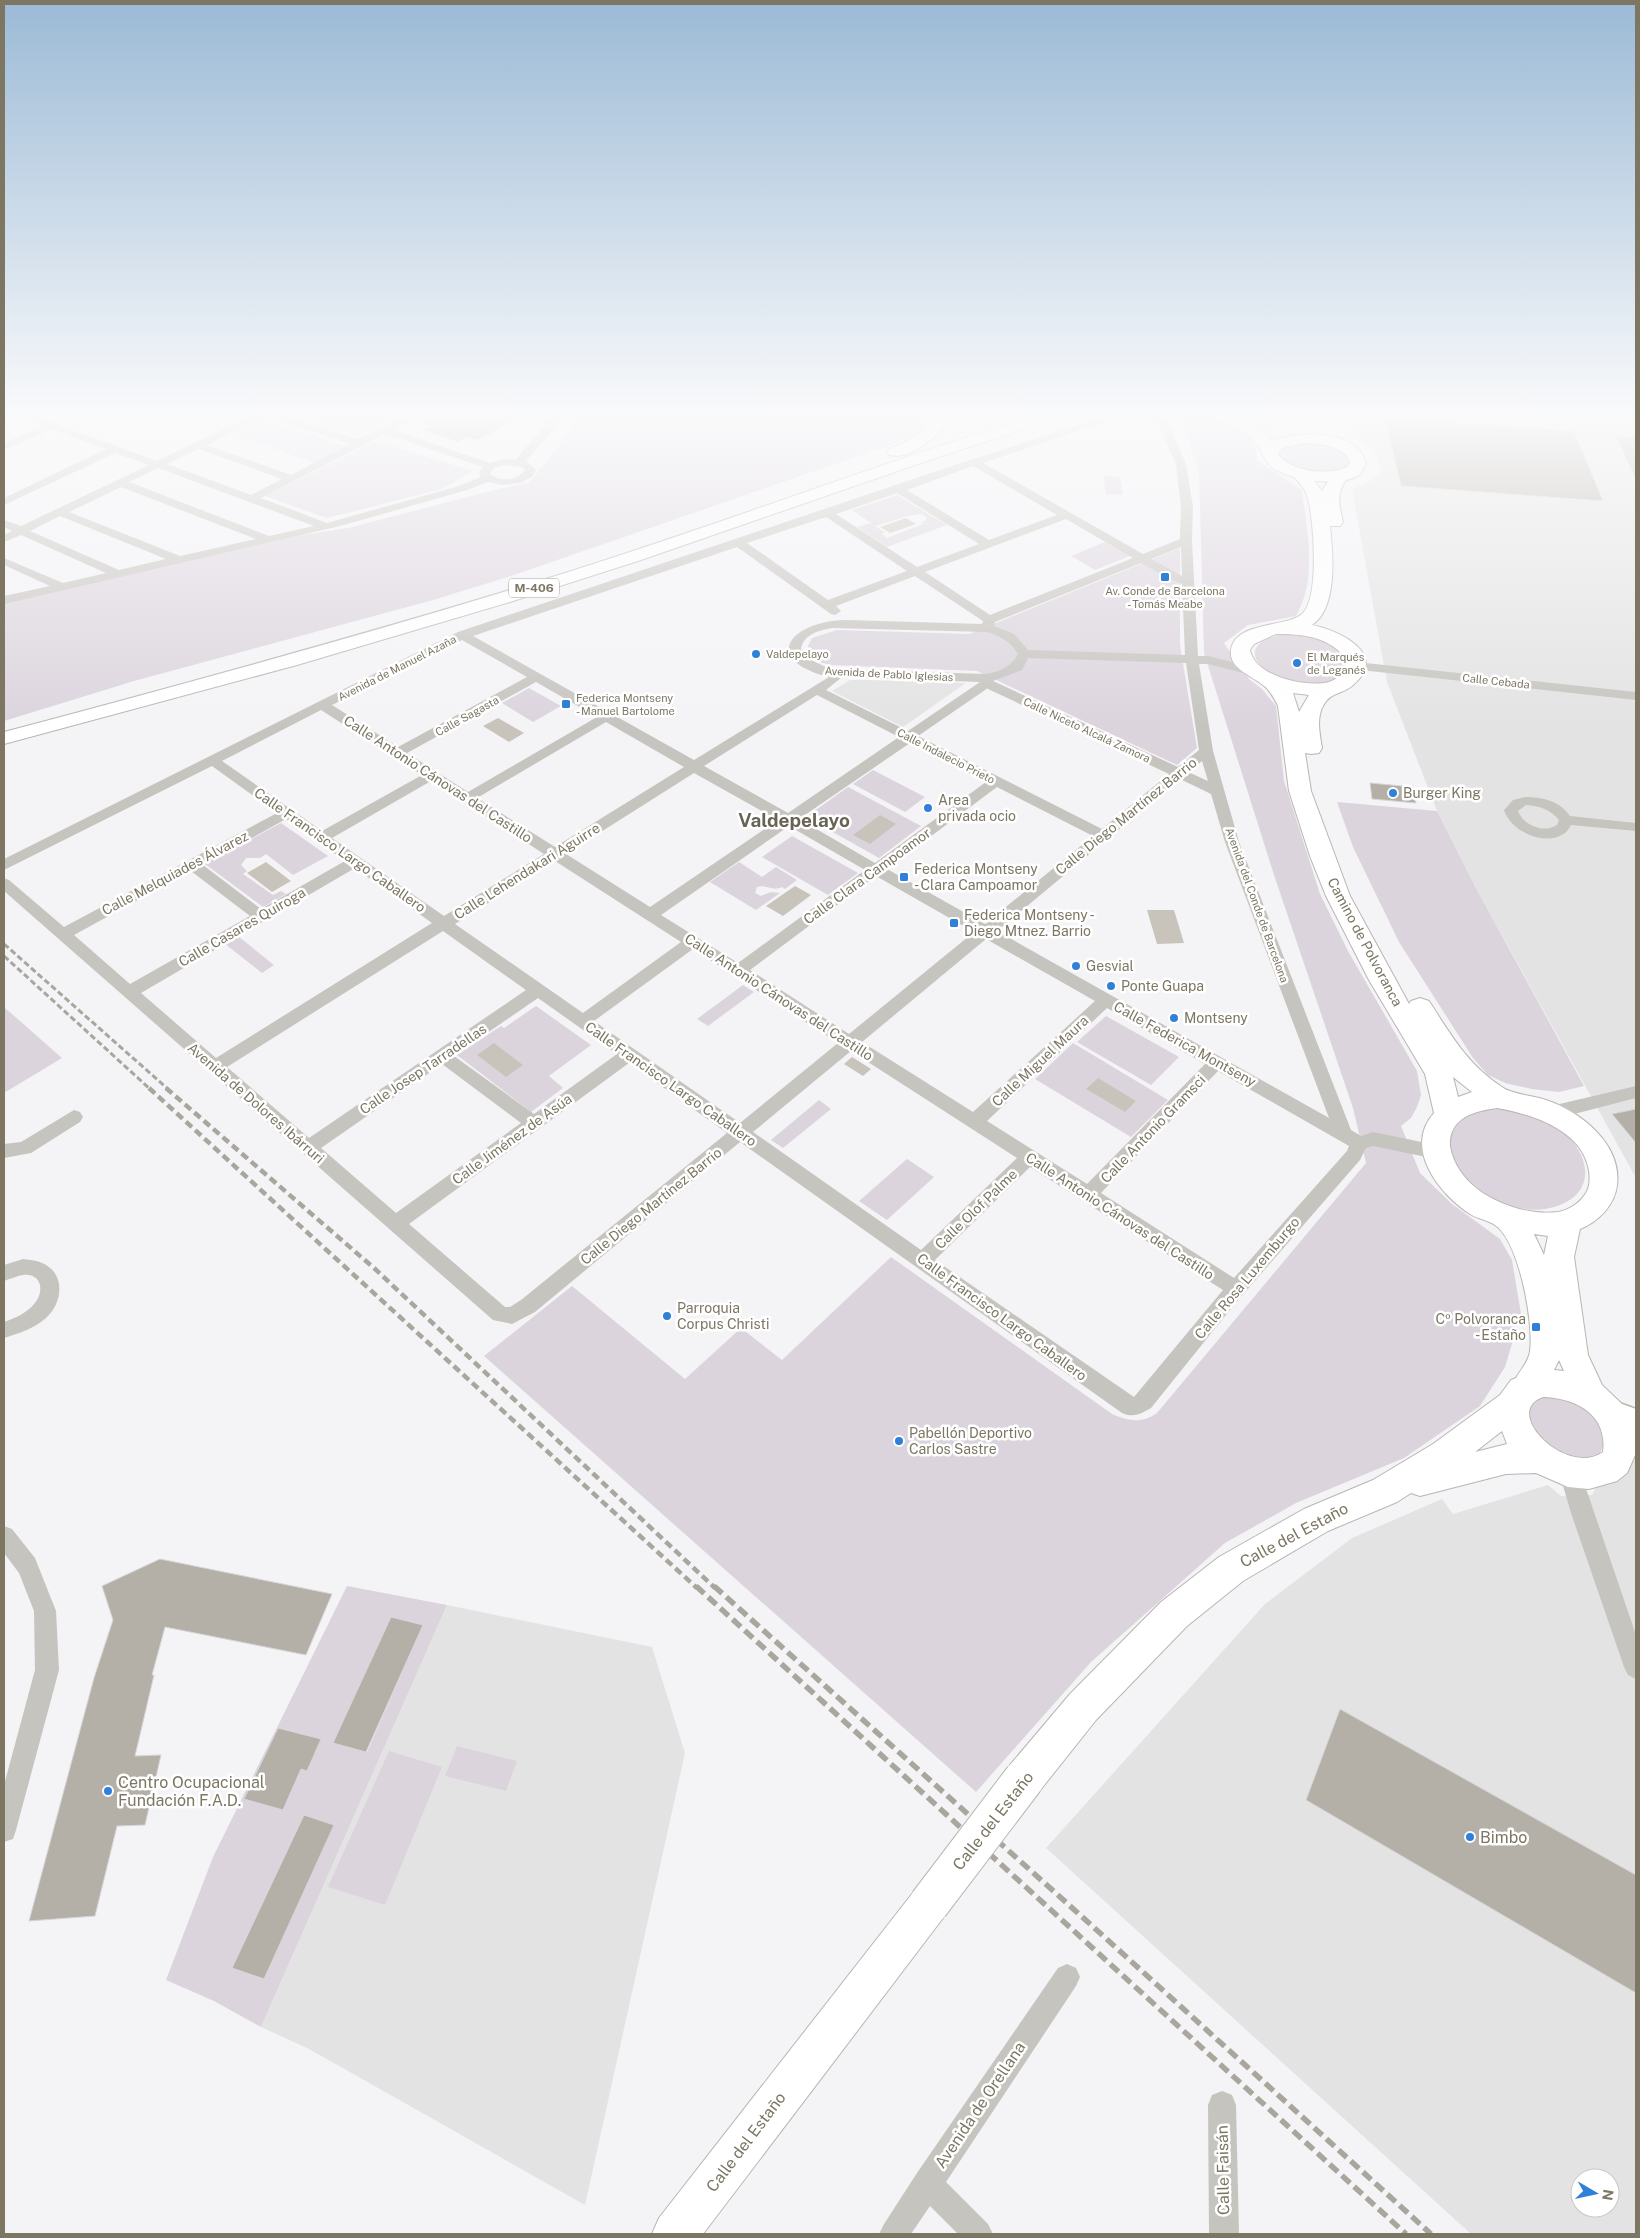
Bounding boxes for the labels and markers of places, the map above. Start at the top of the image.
marker: Av. Conde de Barcelona - Tomás Meabe [1159,571,1171,583]
place label: Av. Conde de Barcelona - Tomás Meabe [1105,585,1225,610]
marker: Valdepelayo [750,648,762,660]
place label: Valdepelayo [766,648,829,660]
place label: El Marqués de Leganés [1307,651,1366,676]
marker: El Marqués de Leganés [1291,657,1303,669]
place label: Federica Montseny - Manuel Bartolome [576,692,675,717]
marker: Federica Montseny - Manuel Bartolome [560,698,572,710]
place label: Burger King [1403,785,1481,801]
marker: Burger King [1387,787,1399,799]
place label: Area privada ocio [938,792,1016,824]
marker: Area privada ocio [922,802,934,814]
place label: Federica Montseny - Clara Campoamor [914,861,1038,893]
marker: Federica Montseny - Clara Campoamor [898,871,910,883]
place label: Federica Montseny - Diego Mtnez. Barrio [964,907,1095,939]
marker: Federica Montseny - Diego Mtnez. Barrio [948,917,960,929]
place label: Gesvial [1086,958,1134,974]
marker: Gesvial [1070,960,1082,972]
place label: Ponte Guapa [1121,978,1204,994]
marker: Ponte Guapa [1105,980,1117,992]
place label: Montseny [1184,1010,1248,1026]
marker: Montseny [1168,1012,1180,1024]
place label: Parroquia Corpus Christi [677,1300,769,1332]
marker: Parroquia Corpus Christi [661,1310,673,1322]
place label: Cº Polvoranca - Estaño [1435,1311,1526,1343]
marker: Cº Polvoranca - Estaño [1530,1321,1542,1333]
place label: Pabellón Deportivo Carlos Sastre [909,1425,1032,1457]
marker: Pabellón Deportivo Carlos Sastre [893,1435,905,1447]
place label: Centro Ocupacional Fundación F.A.D. [118,1773,265,1810]
marker: Centro Ocupacional Fundación F.A.D. [102,1785,114,1797]
place label: Bimbo [1480,1828,1527,1847]
marker: Bimbo [1464,1831,1476,1843]

